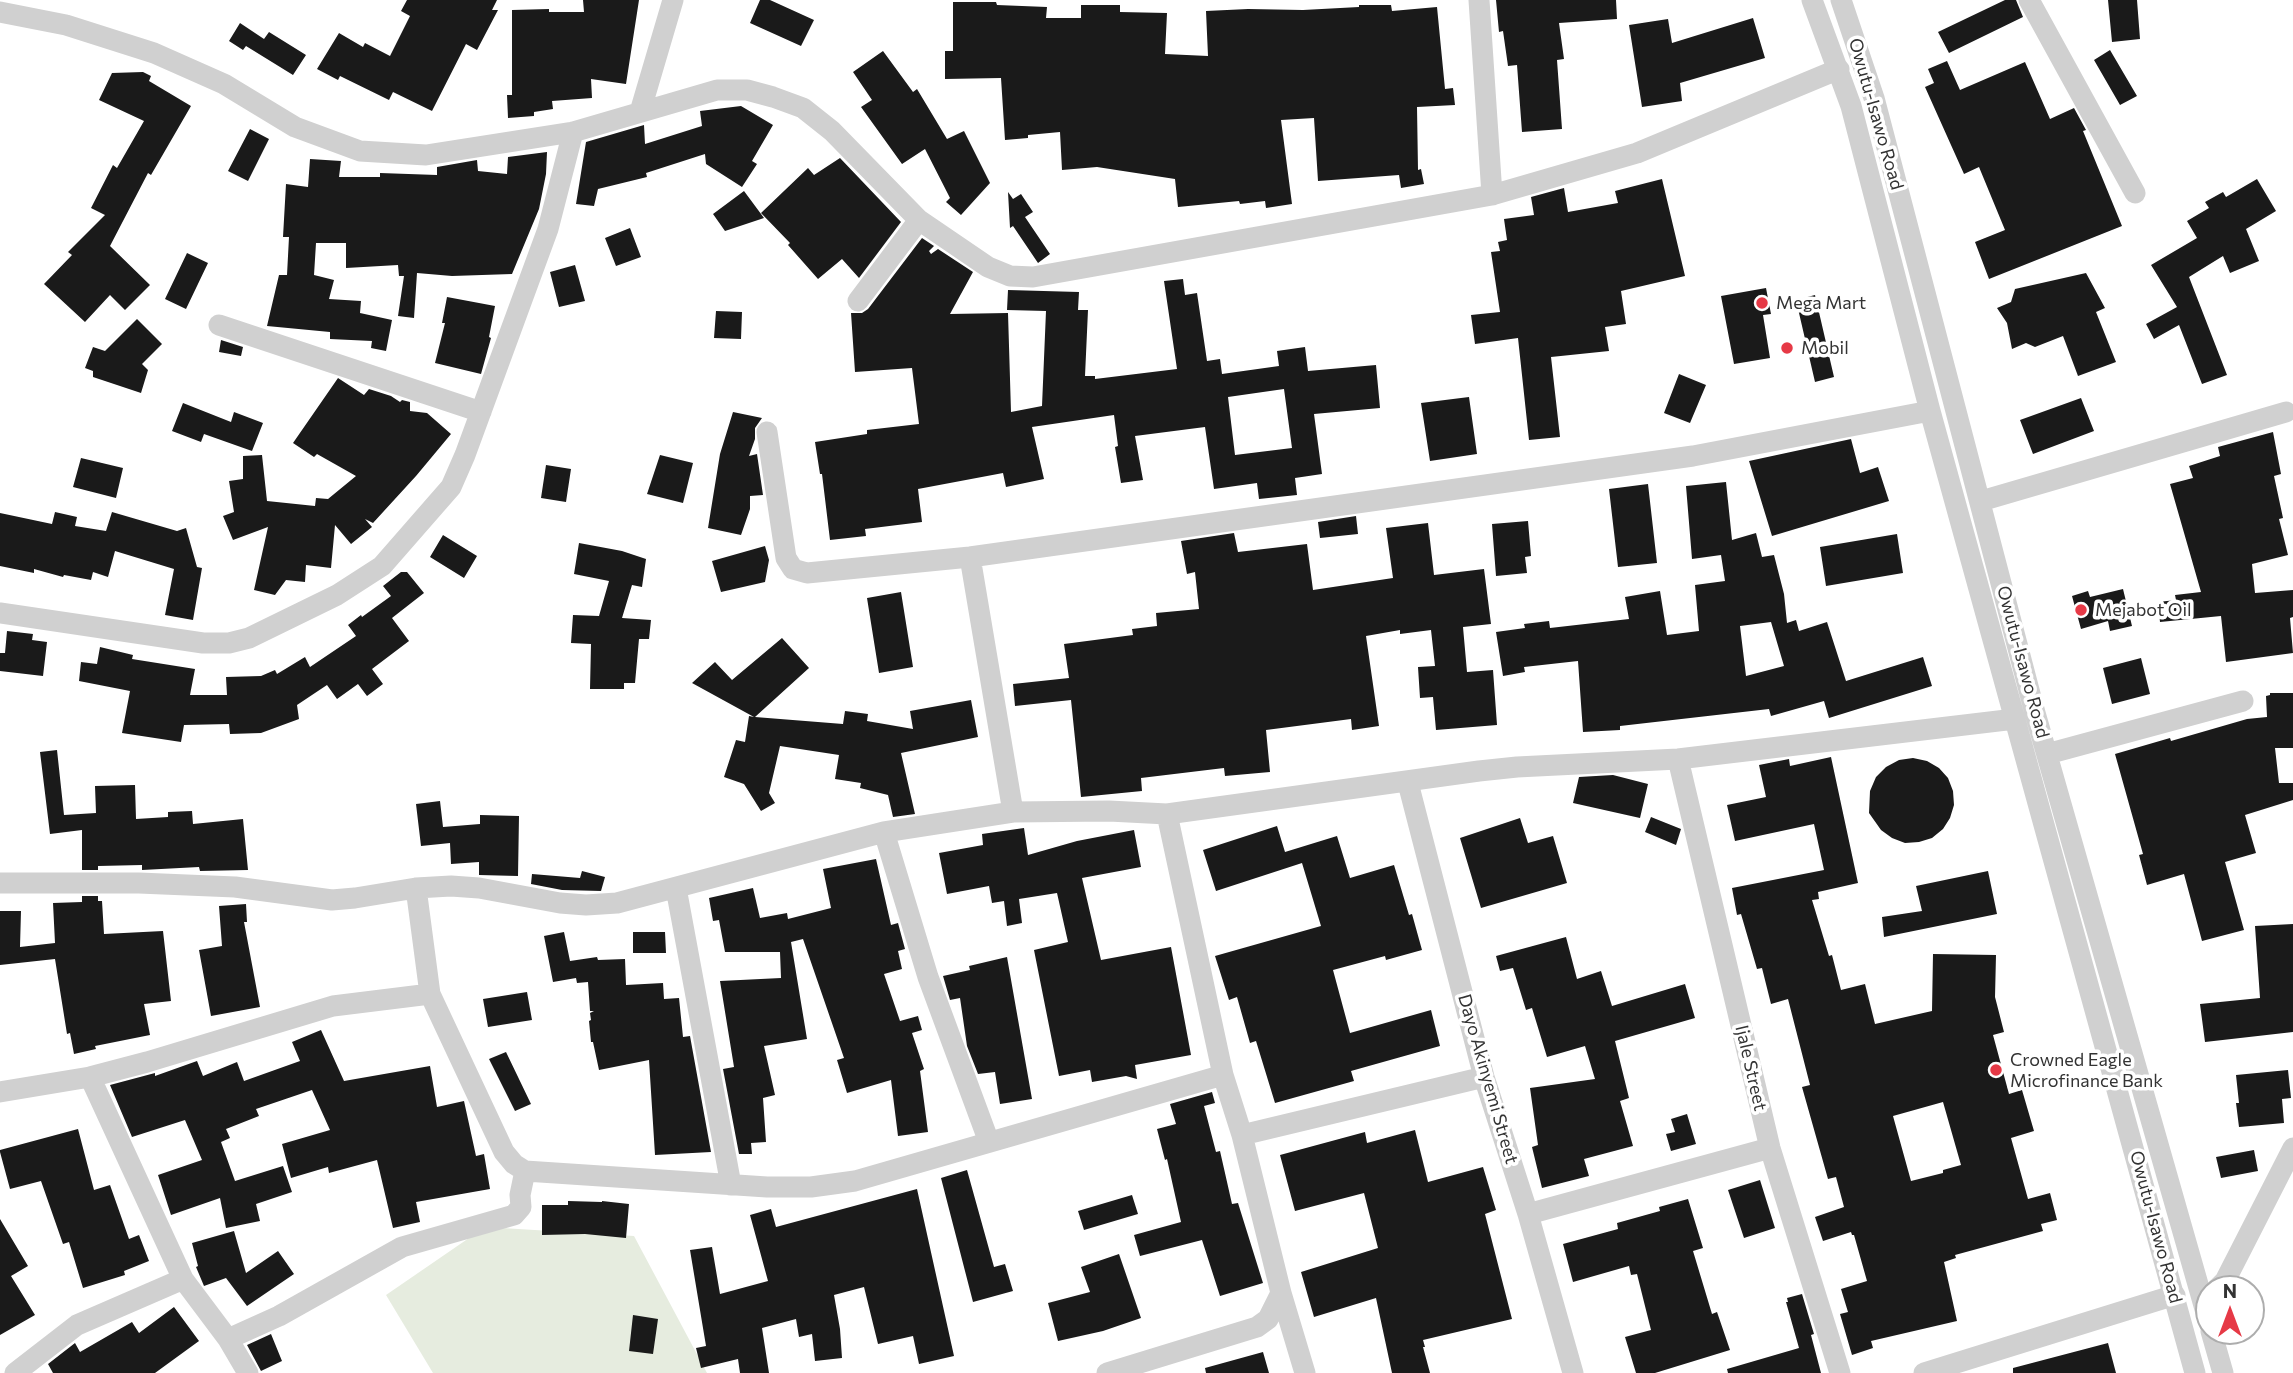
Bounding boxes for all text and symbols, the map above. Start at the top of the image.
street label: Owutu-Isawo Road [1844,36,1908,192]
place label: Mega Mart [1776,292,1866,314]
marker: Mega Mart [1754,295,1770,311]
place label: Mobil [1801,337,1849,359]
marker: Mobil [1779,340,1795,356]
street label: Owutu-Isawo Road [1992,583,2054,741]
place label: Mejabot Oil [2095,599,2192,621]
marker: Mejabot Oil [2073,602,2089,618]
street label: Dayo Akinyemi Street [1453,992,1523,1166]
street label: Ijale Street [1731,1023,1771,1113]
place label: Crowned Eagle Microfinance Bank [2010,1049,2163,1092]
marker: Crowned Eagle Microfinance Bank [1988,1062,2004,1078]
street label: Owutu-Isawo Road [2125,1148,2187,1306]
north arrow [2195,1275,2265,1345]
text: N [2223,1279,2237,1302]

